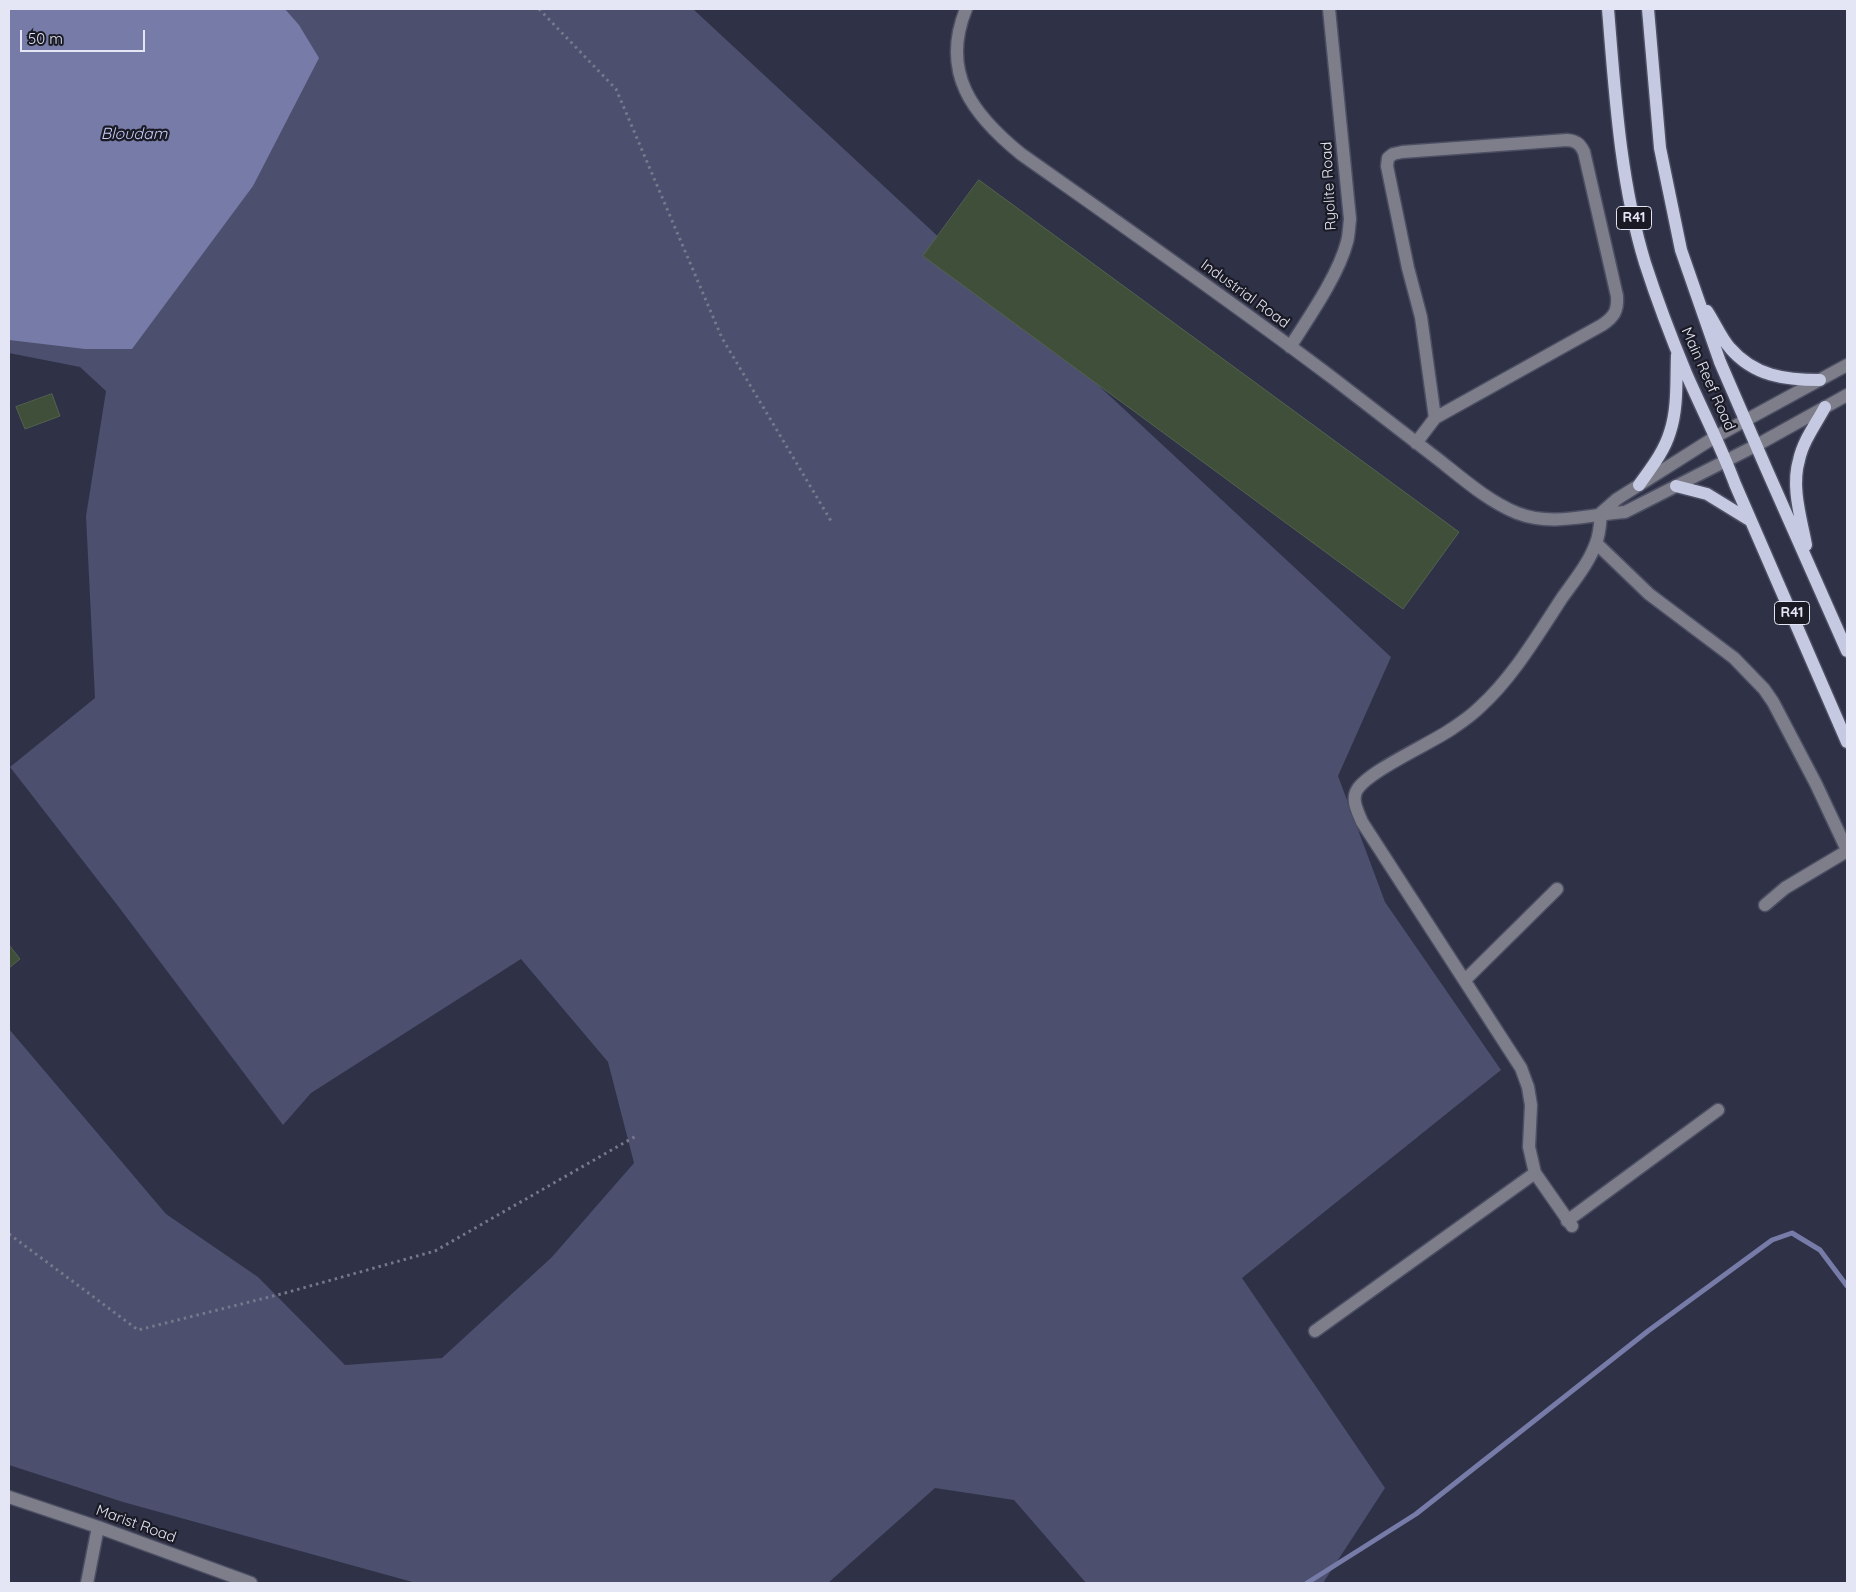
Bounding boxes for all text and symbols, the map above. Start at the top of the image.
scale bar [22,20,148,52]
text: 50 m [28,29,63,48]
water label: Bloudam [101,124,167,144]
street label: Ryolite Road [1318,141,1340,231]
road number: R41 [1616,207,1652,230]
street label: Industrial Road [1197,256,1293,332]
street label: Main Reef Road [1677,325,1739,433]
road number: R41 [1774,602,1810,624]
street label: Marist Road [93,1501,179,1547]

